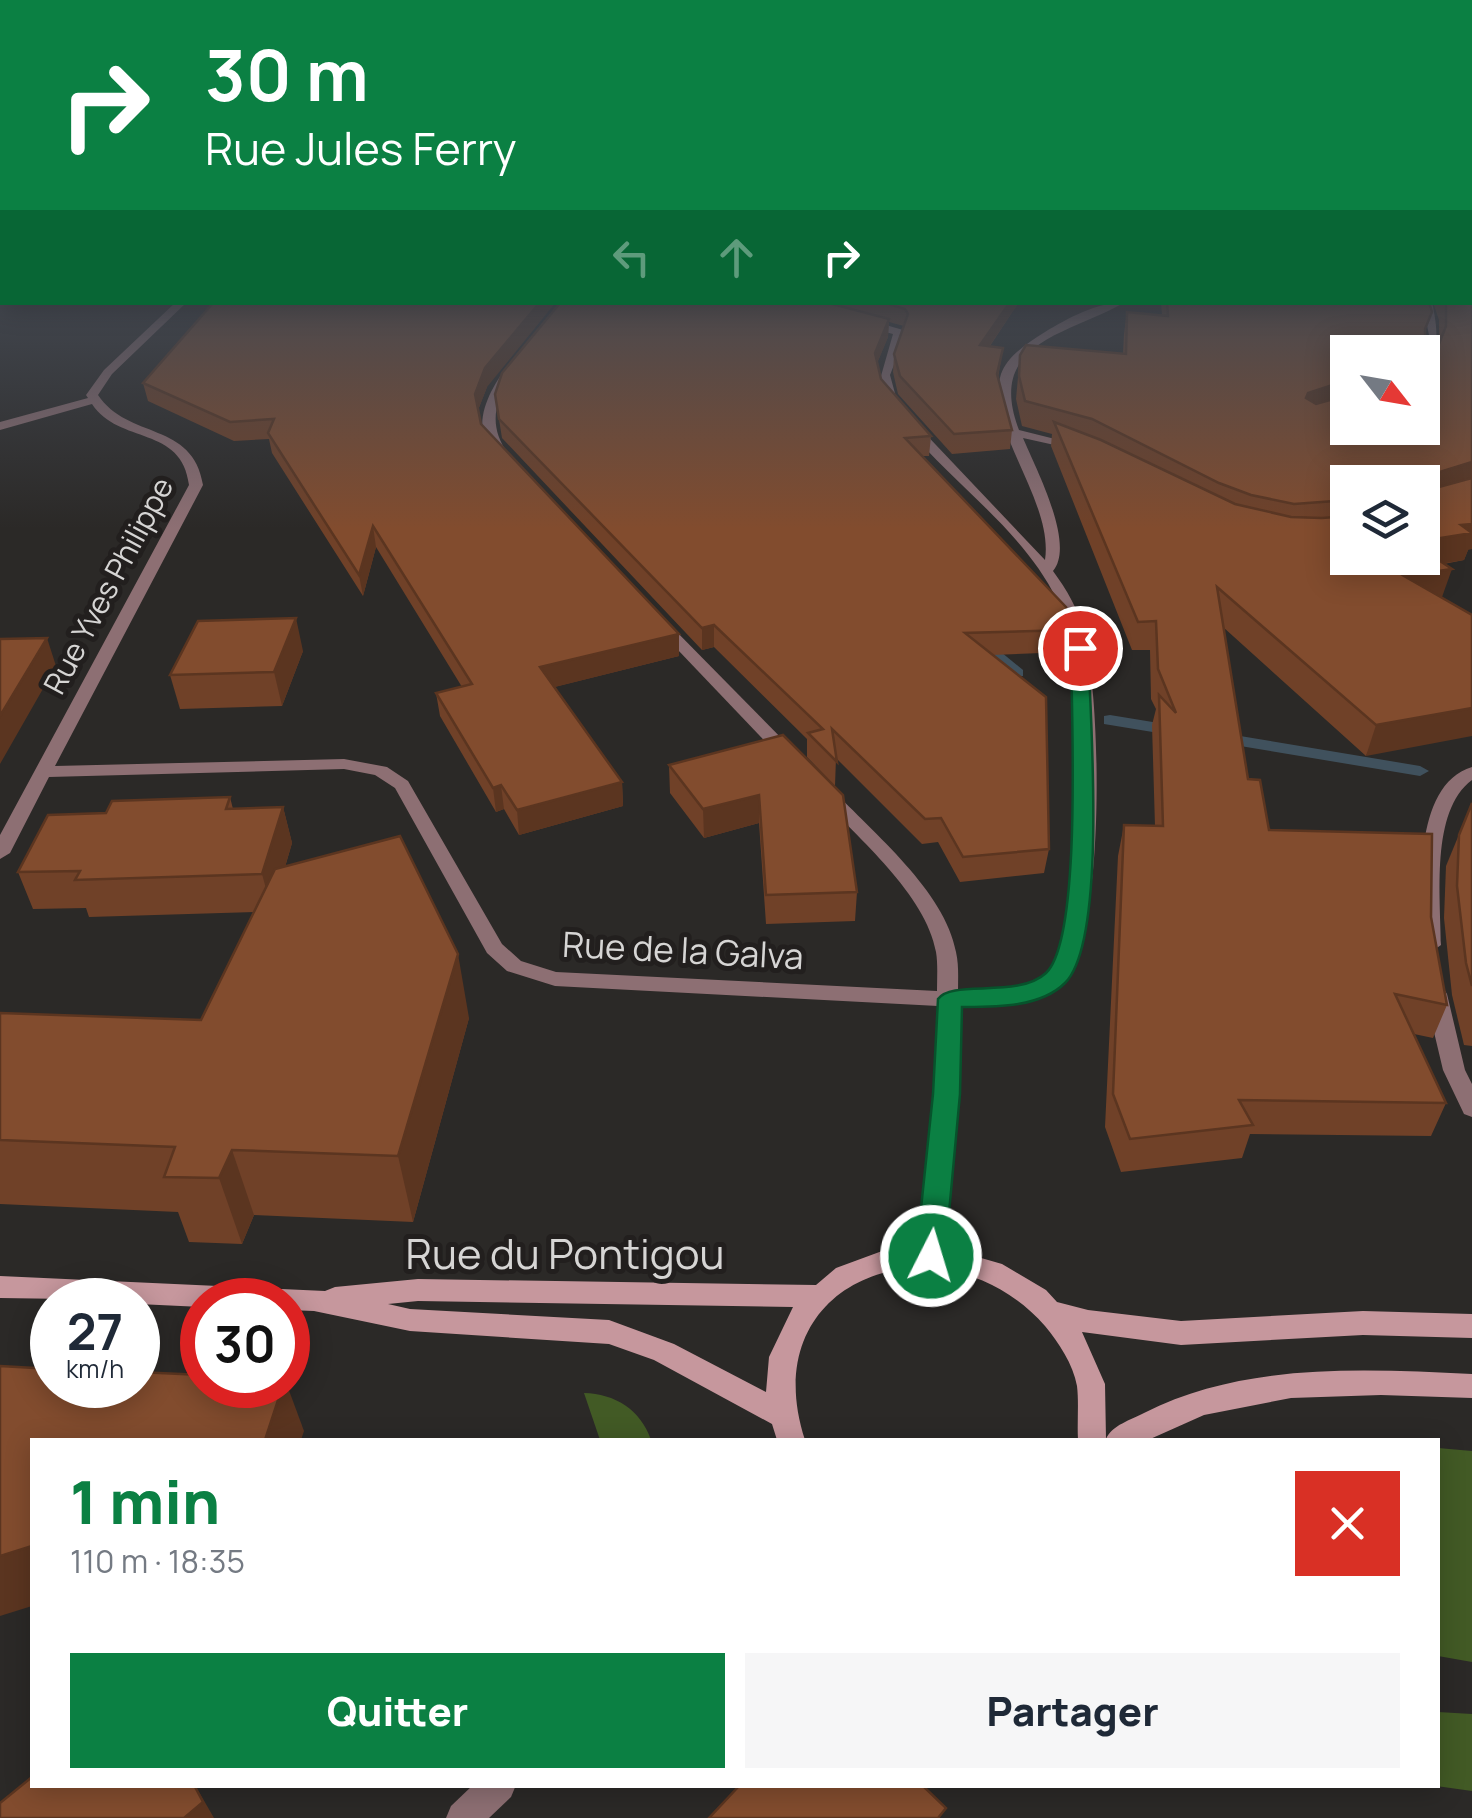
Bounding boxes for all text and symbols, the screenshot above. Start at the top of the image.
text: 30 m [205,26,369,122]
icon: right [40,40,170,170]
text: Rue Jules Ferry [205,117,517,179]
icon: left [604,230,659,285]
icon: ahead [709,230,764,285]
icon: right [814,230,869,285]
north arrow [1330,335,1440,445]
map controls [1330,335,1440,575]
button: layers [1330,465,1440,575]
street label: Rue Yves Philippe [33,470,182,701]
pin [1038,606,1123,691]
icon: arrive [1053,621,1108,676]
street label: Rue de la Galva [561,920,805,980]
position arrow [879,1204,983,1308]
street label: Rue du Pontigou [406,1224,724,1282]
speed limit sign: 30 [180,1278,310,1408]
text: 27 [67,1297,123,1365]
text: km/h [66,1351,124,1386]
text: 1 min [70,1460,220,1542]
button: close [1295,1471,1400,1576]
text: 110 m · 18:35 [70,1539,245,1583]
button: Quitter [70,1653,725,1768]
button: Partager [745,1653,1400,1768]

